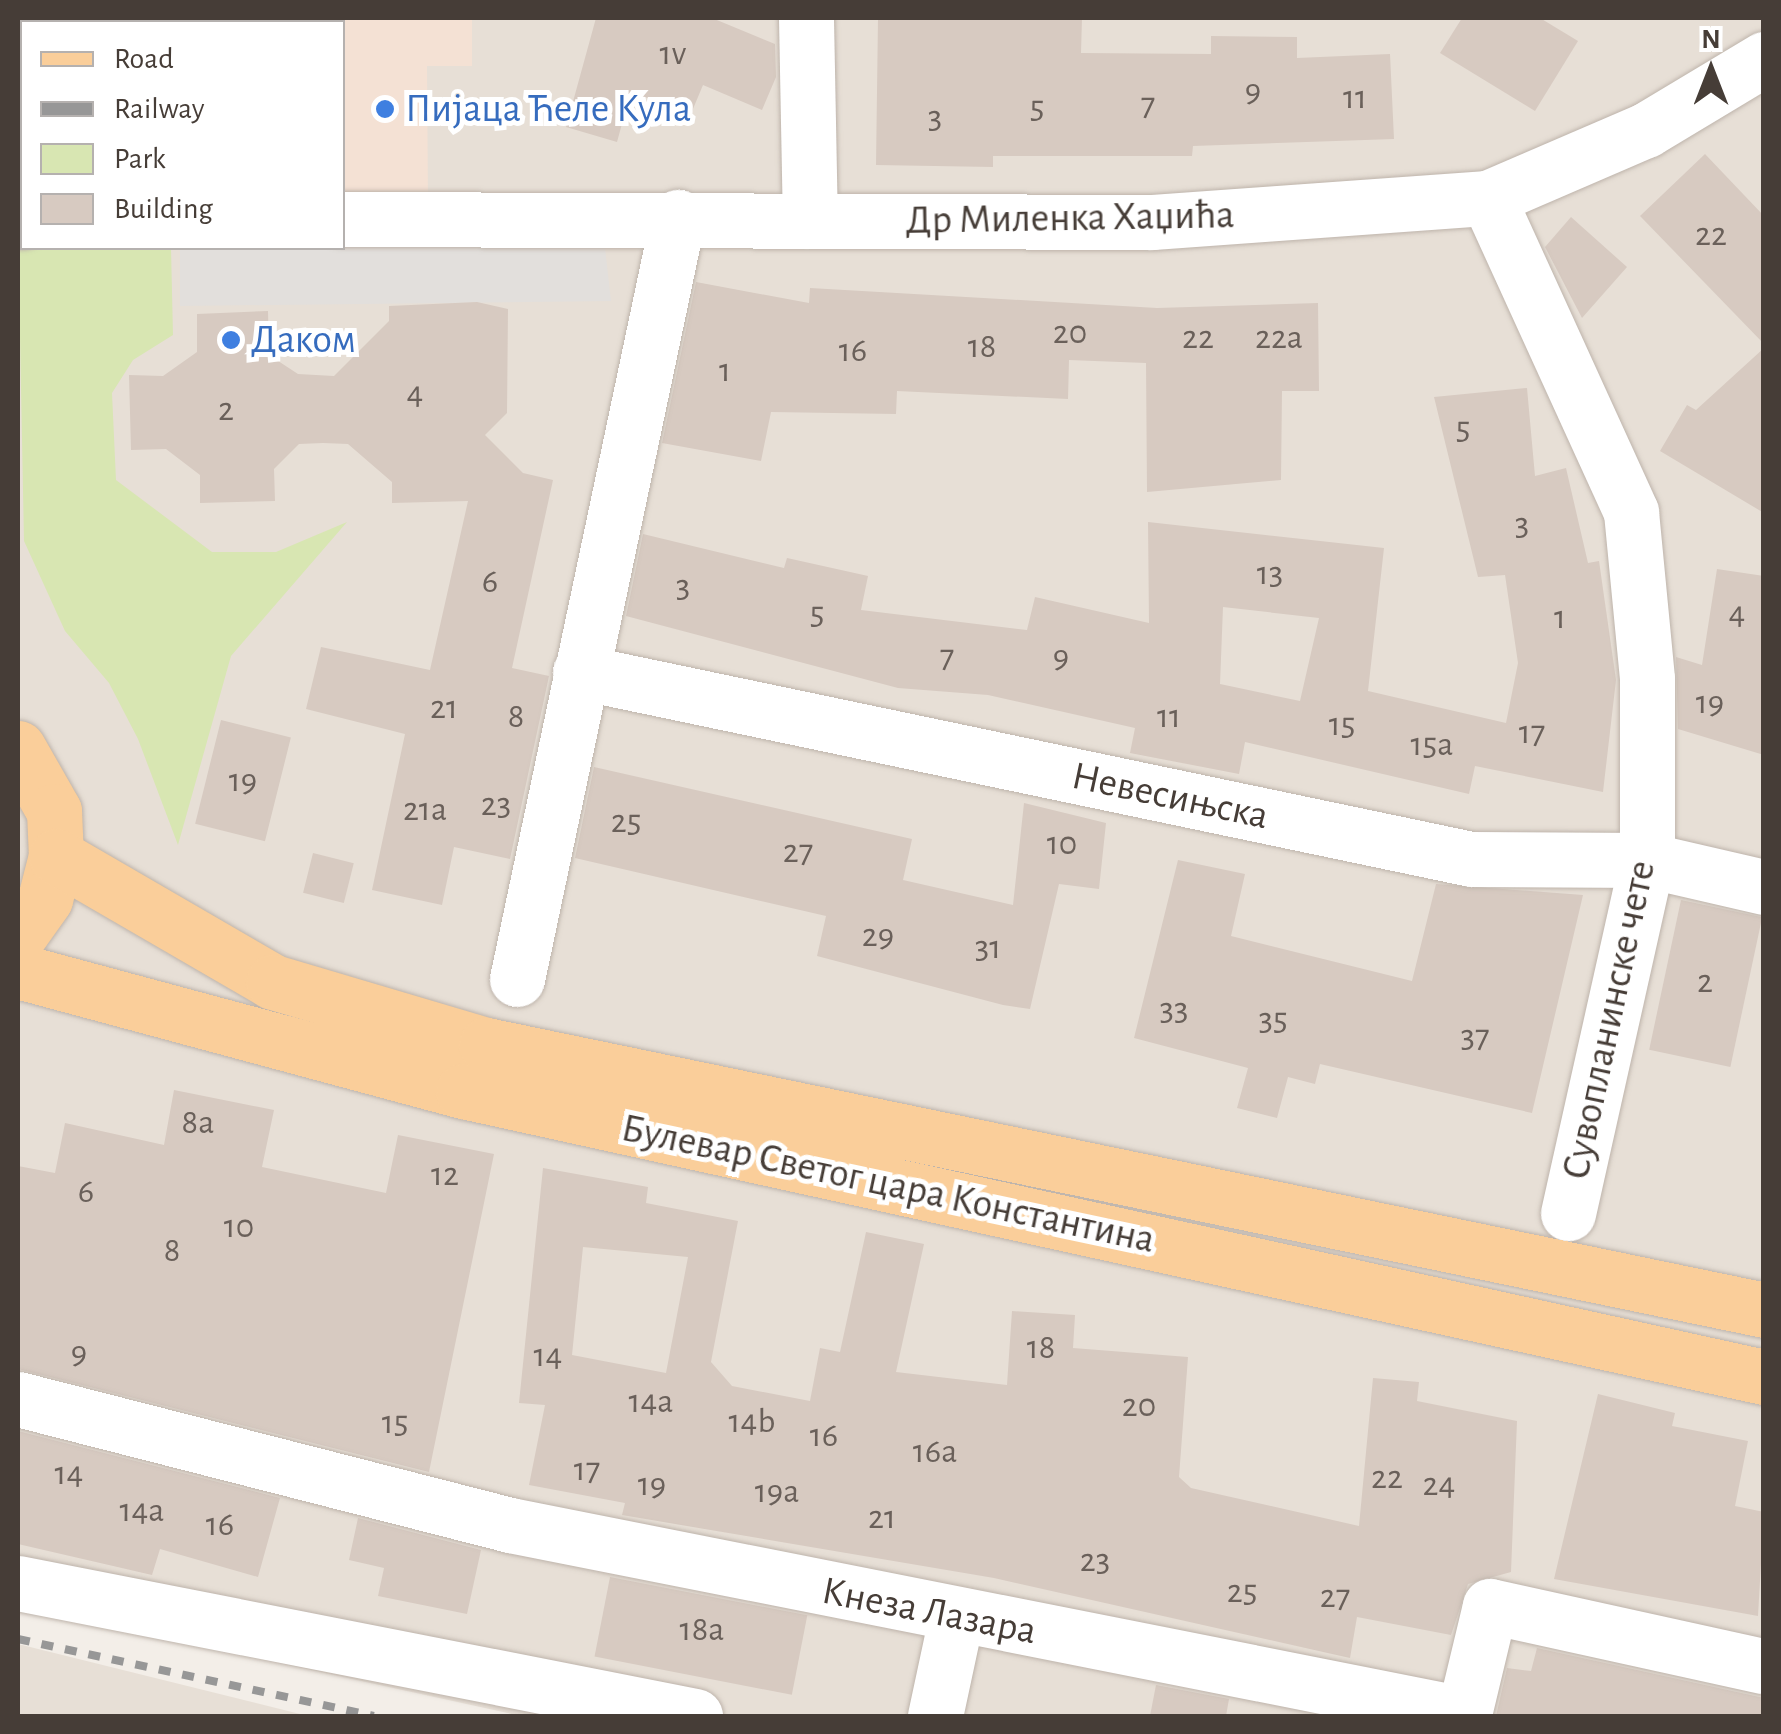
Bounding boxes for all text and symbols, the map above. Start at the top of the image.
legend [20,20,345,250]
north arrow [1661,20,1761,120]
text: N [1701,26,1721,54]
house number: 1v [660,33,686,75]
text: Road [114,44,174,74]
house number: 9 [1245,70,1261,112]
house number: 11 [1343,77,1367,119]
house number: 7 [1141,84,1155,126]
place label: Пијаца Ћеле Кула [405,85,691,133]
house number: 5 [1030,87,1044,129]
text: Railway [114,94,205,124]
house number: 3 [928,97,942,139]
marker: Пијаца Ћеле Кула [374,98,396,120]
text: Park [114,144,166,174]
street label: Др Миленка Хаџића [905,191,1235,245]
text: Building [114,194,213,224]
house number: 22 [1695,214,1727,256]
house number: 20 [1053,312,1087,354]
place label: Даком [251,316,356,364]
house number: 22 [1182,317,1214,359]
house number: 22a [1255,317,1303,359]
house number: 18 [968,326,996,368]
marker: Даком [220,329,242,351]
house number: 16 [839,330,867,372]
house number: 1 [719,350,731,392]
house number: 4 [407,373,423,415]
house number: 2 [218,389,234,431]
house number: 5 [1456,408,1470,450]
house number: 3 [1515,504,1529,546]
house number: 13 [1257,553,1283,595]
house number: 6 [482,561,498,603]
house number: 3 [676,566,690,608]
house number: 5 [810,593,824,635]
house number: 4 [1729,593,1745,635]
house number: 1 [1554,597,1566,639]
house number: 7 [940,636,954,678]
house number: 9 [1053,636,1069,678]
house number: 19 [1696,682,1724,724]
house number: 21 [430,687,458,729]
house number: 8 [508,696,524,738]
house number: 11 [1157,696,1181,738]
house number: 15 [1329,704,1355,746]
house number: 17 [1519,712,1545,754]
house number: 15a [1411,724,1453,766]
street label: Невесињска [1067,752,1273,840]
house number: 19 [229,760,257,802]
house number: 23 [481,784,511,826]
house number: 21a [403,789,447,831]
house number: 25 [611,801,641,843]
house number: 10 [1047,823,1077,865]
house number: 27 [783,831,813,873]
street label: Сувопланинске чете [1552,856,1666,1184]
house number: 29 [862,915,894,957]
house number: 31 [975,927,1001,969]
house number: 2 [1697,961,1713,1003]
house number: 33 [1160,989,1188,1031]
house number: 35 [1258,999,1288,1041]
house number: 37 [1460,1016,1490,1058]
house number: 8a [182,1102,214,1144]
street label: Булевар Светог цара Константина [617,1104,1159,1264]
house number: 12 [431,1154,459,1196]
house number: 6 [78,1171,94,1213]
house number: 10 [224,1206,254,1248]
house number: 8 [164,1230,180,1272]
house number: 18 [1027,1327,1055,1369]
house number: 9 [71,1332,87,1374]
house number: 14 [534,1335,562,1377]
house number: 14a [628,1381,674,1423]
house number: 20 [1122,1385,1156,1427]
house number: 14b [729,1401,775,1443]
house number: 15 [382,1402,408,1444]
house number: 16 [810,1415,838,1457]
house number: 16a [913,1431,957,1473]
house number: 17 [574,1449,600,1491]
house number: 14 [55,1453,83,1495]
house number: 22 [1371,1457,1403,1499]
house number: 19 [638,1464,666,1506]
house number: 24 [1423,1464,1455,1506]
house number: 19a [755,1471,799,1513]
house number: 14a [119,1490,165,1532]
house number: 21 [868,1497,896,1539]
house number: 16 [206,1504,234,1546]
house number: 23 [1080,1540,1110,1582]
street label: Кнеза Лазара [818,1567,1040,1655]
house number: 25 [1227,1571,1257,1613]
house number: 27 [1320,1576,1350,1618]
house number: 18a [680,1609,724,1651]

